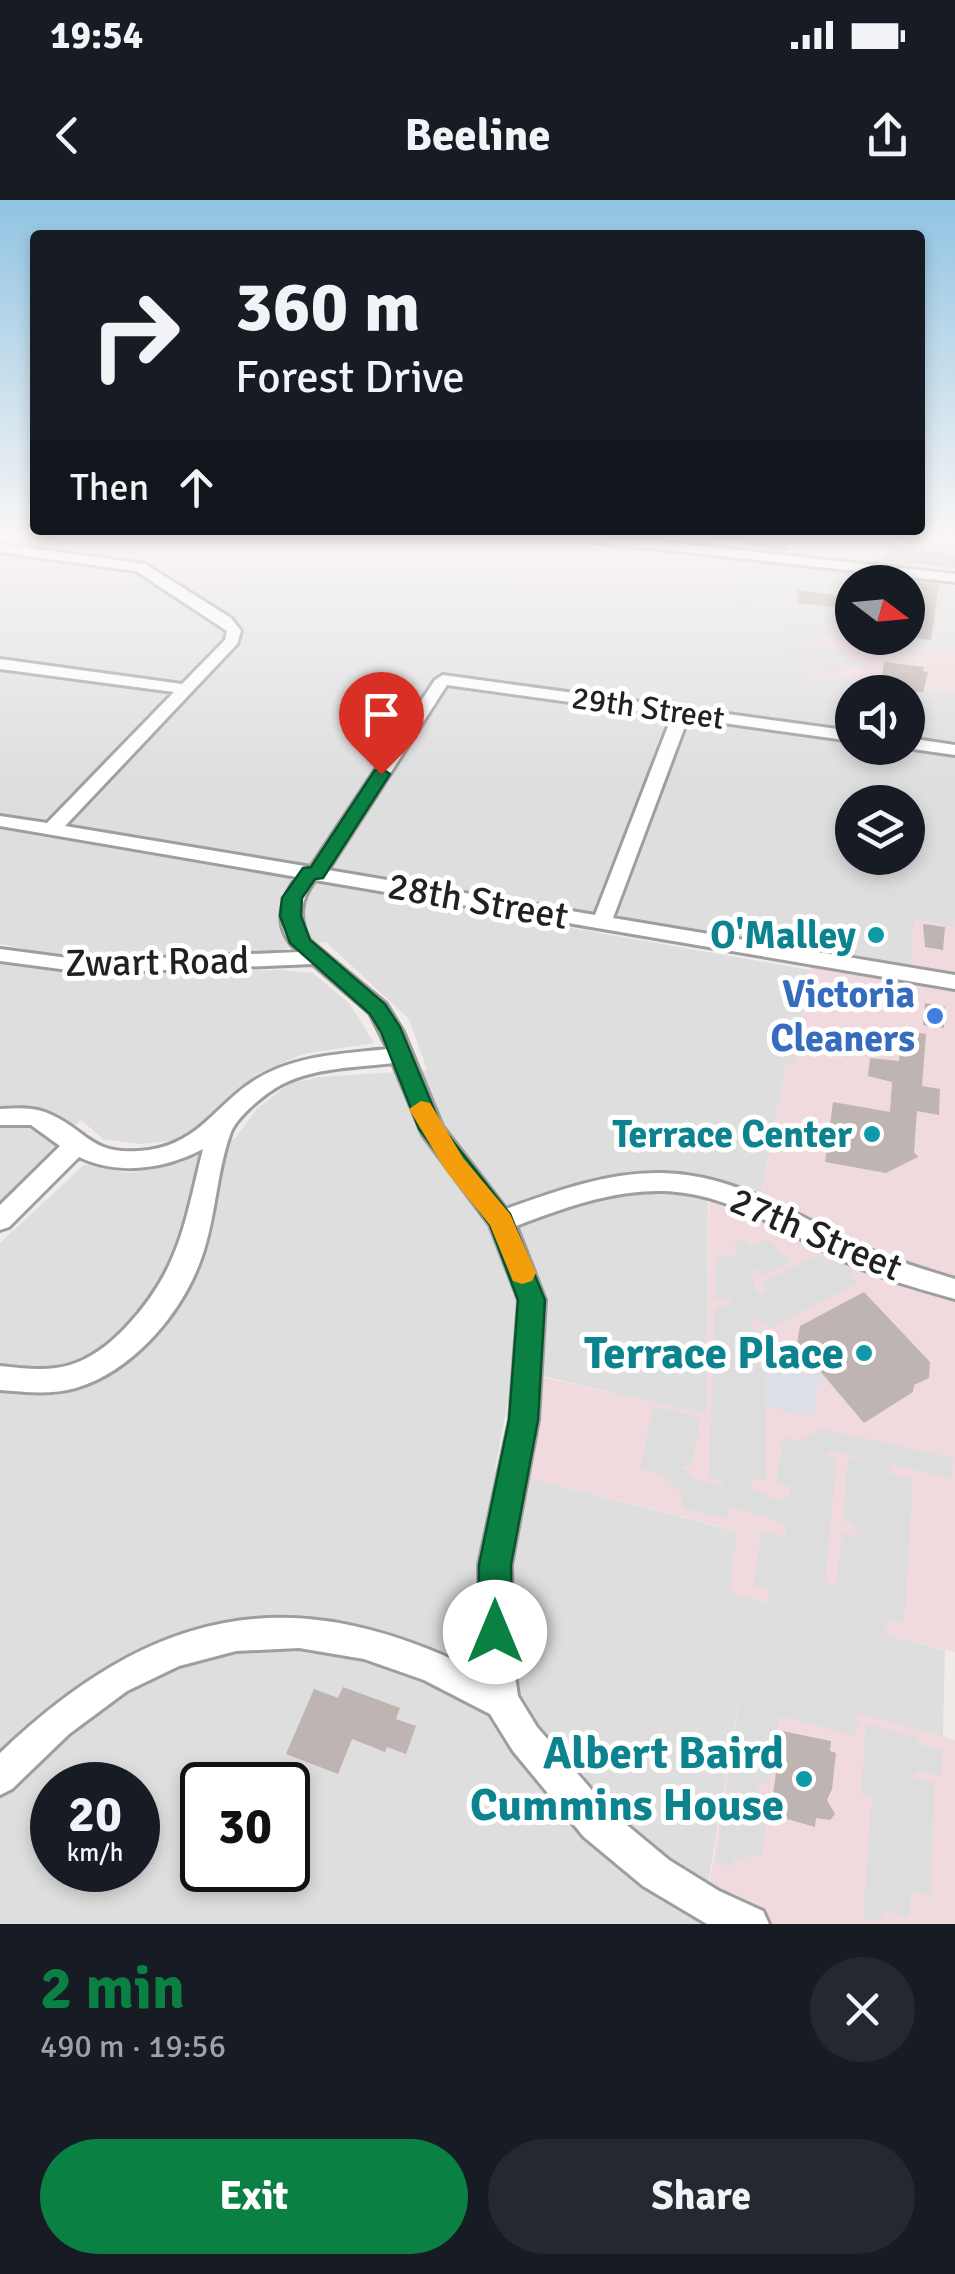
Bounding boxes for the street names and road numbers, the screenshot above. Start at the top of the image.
street label: 29th Street [569,678,727,738]
street label: 28th Street [384,862,572,940]
street label: Zwart Road [65,937,249,987]
street label: 27th Street [723,1177,909,1291]

